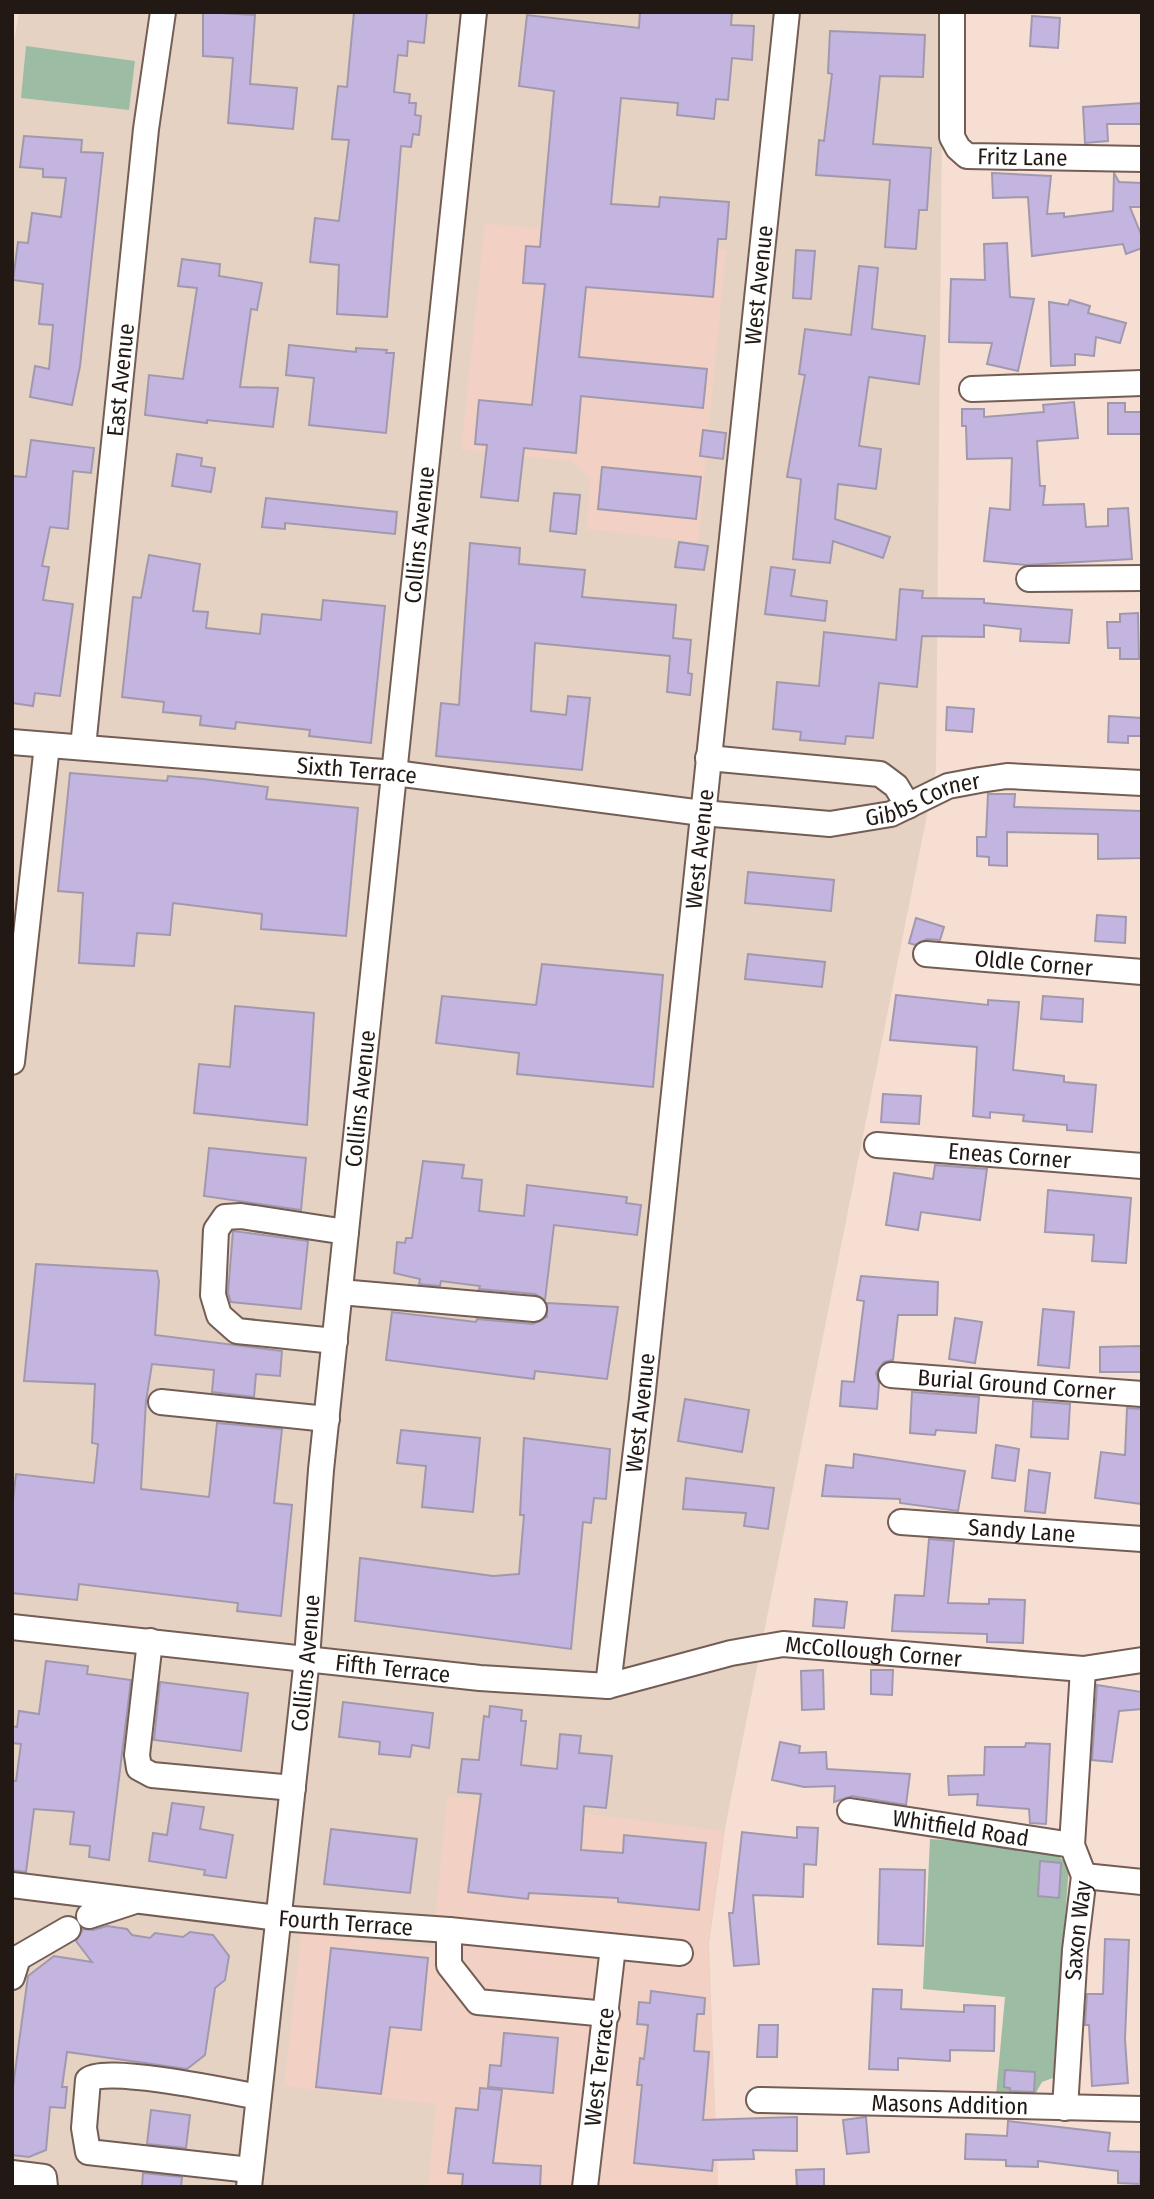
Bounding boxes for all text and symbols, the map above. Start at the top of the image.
street label: Fritz Lane [977,142,1068,172]
street label: West Avenue [738,224,779,346]
street label: East Avenue [101,322,140,438]
street label: Collins Avenue [398,465,440,605]
street label: Sixth Terrace [296,751,419,790]
street label: Gibbs Corner [863,766,982,832]
street label: West Avenue [679,788,720,910]
street label: Oldle Corner [973,944,1094,982]
street label: Collins Avenue [339,1029,381,1169]
street label: Eneas Corner [947,1137,1072,1174]
street label: West Avenue [619,1352,661,1474]
street label: Burial Ground Corner [917,1363,1117,1406]
street label: Sandy Lane [967,1513,1076,1548]
street label: Collins Avenue [285,1593,326,1733]
street label: McCollough Corner [784,1630,963,1673]
street label: Fifth Terrace [334,1648,452,1689]
street label: Whitfield Road [891,1804,1031,1852]
street label: Saxon Way [1059,1878,1097,1981]
street label: Fourth Terrace [278,1904,414,1941]
street label: West Terrace [578,2006,620,2128]
street label: Masons Addition [871,2089,1029,2120]

